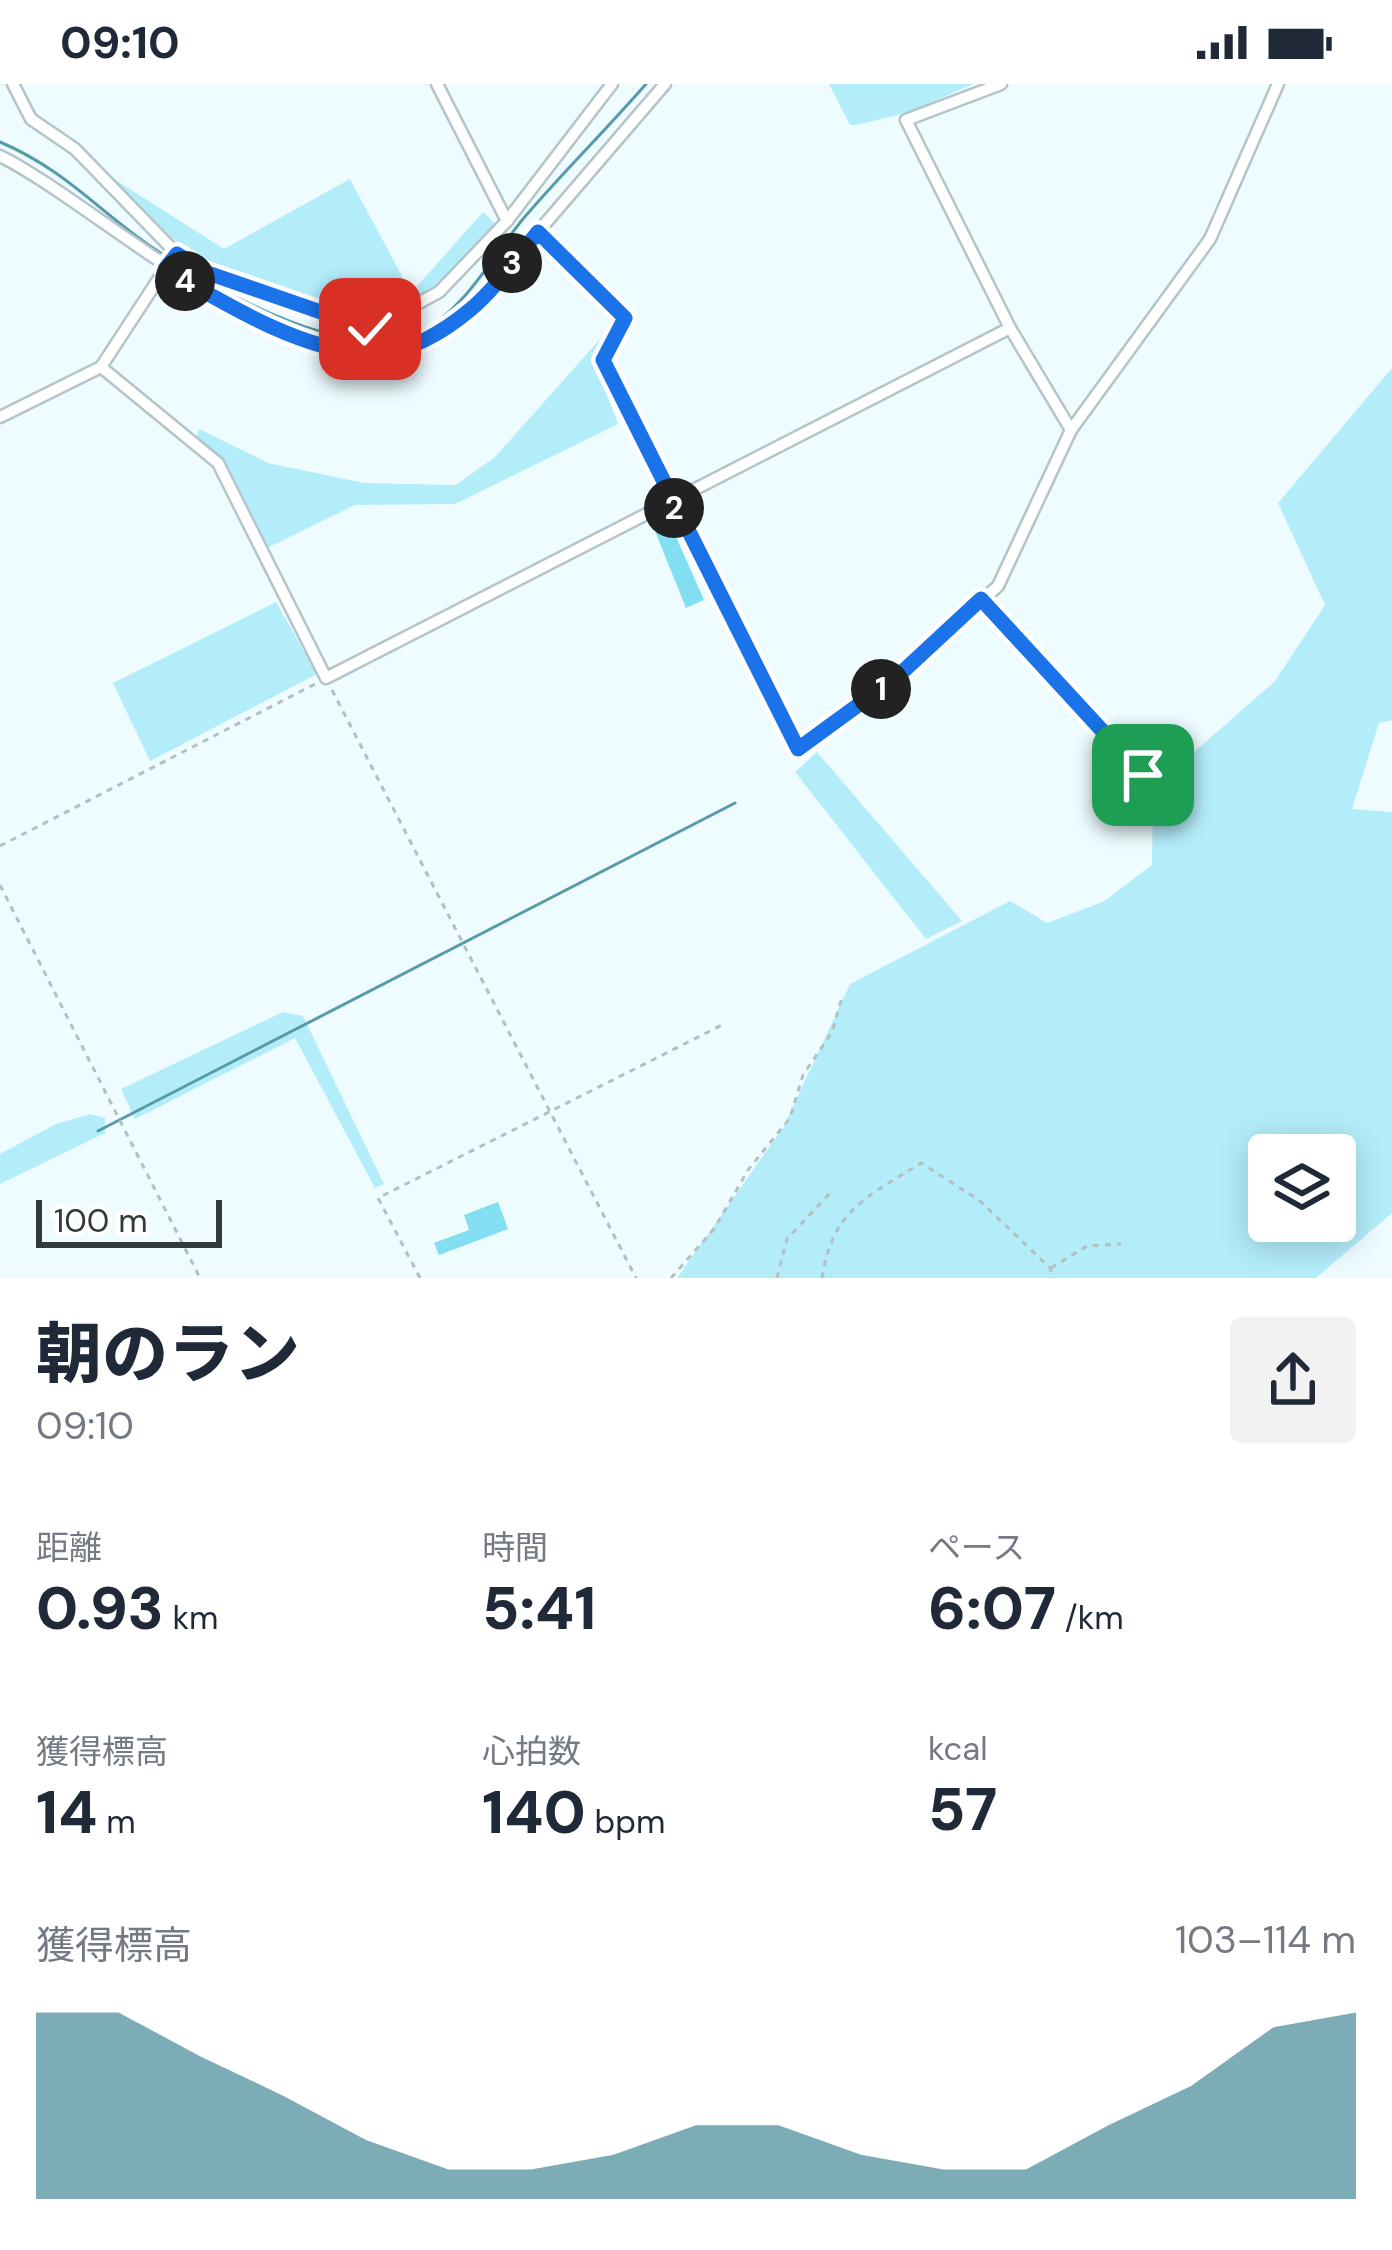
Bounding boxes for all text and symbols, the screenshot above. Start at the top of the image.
text: 09:10 [60,13,180,72]
pin: 3 [482,233,542,293]
text: 3 [502,241,522,284]
pin: 4 [155,251,215,311]
text: 4 [174,259,196,302]
pin [319,278,421,380]
icon: check [337,296,403,362]
pin: 2 [644,478,704,538]
text: 2 [664,486,684,529]
pin: 1 [851,659,911,719]
text: 1 [875,667,887,710]
pin [1092,724,1194,826]
icon: arrive [1110,742,1176,808]
map controls [1248,1134,1356,1242]
button: layers [1248,1134,1356,1242]
scale bar [36,1194,222,1247]
text: 100 m [54,1199,148,1242]
text: 朝のラン [36,1312,300,1397]
button: share [1230,1317,1356,1443]
text: 09:10 [36,1400,134,1451]
text: 距離 [36,1526,102,1569]
text: 時間 [482,1526,548,1569]
text: ペース [928,1526,1025,1569]
text: 0.93 [36,1569,164,1648]
text: 5:41 [482,1569,596,1648]
text: 6:07 [928,1569,1056,1648]
text: km [164,1596,218,1639]
text: /km [1056,1596,1124,1639]
text: kcal [928,1727,988,1770]
text: 獲得標高 [36,1730,168,1773]
text: 心拍数 [482,1730,581,1773]
text: 57 [928,1770,997,1849]
text: 14 [36,1773,97,1852]
text: 140 [482,1773,586,1852]
text: m [97,1800,136,1843]
text: bpm [586,1800,665,1843]
text: 103–114 m [1175,1914,1356,1965]
text: 獲得標高 [36,1920,192,1971]

